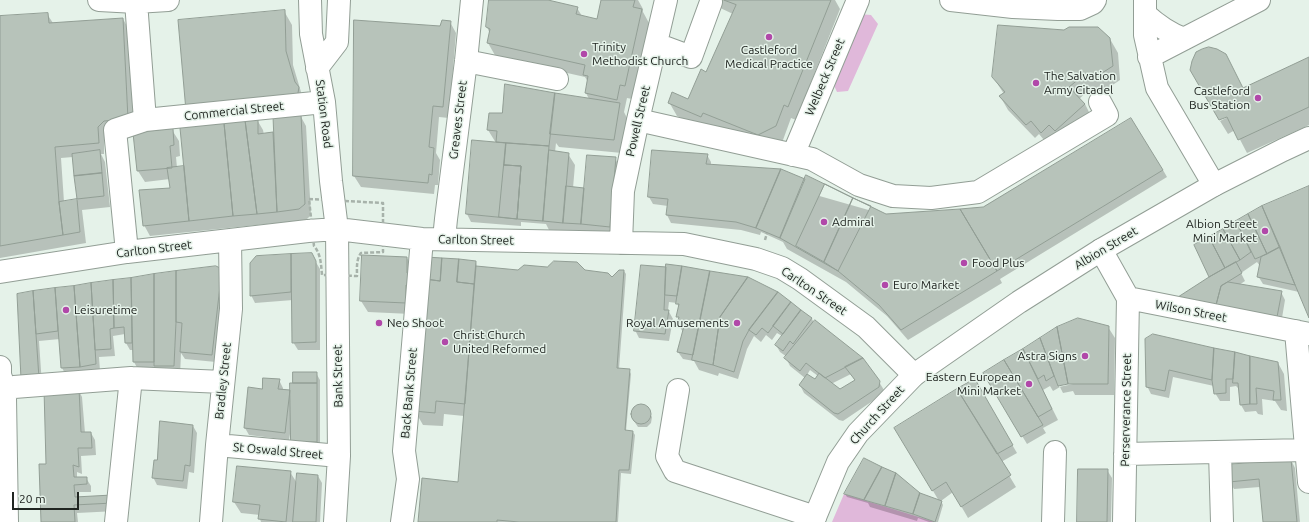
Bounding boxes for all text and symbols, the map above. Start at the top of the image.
marker: Castleford Medical Practice [764,32,774,42]
street label: Welbeck Street [802,36,848,118]
place label: Trinity Methodist Church [592,40,688,68]
place label: Castleford Medical Practice [725,43,813,71]
marker: Trinity Methodist Church [579,49,589,59]
place label: The Salvation Army Citadel [1044,69,1116,97]
marker: The Salvation Army Citadel [1031,78,1041,88]
street label: Station Road [313,79,335,149]
street label: Greaves Street [446,80,470,160]
street label: Powell Street [623,84,653,158]
place label: Castleford Bus Station [1189,84,1250,112]
marker: Castleford Bus Station [1253,93,1263,103]
street label: Commercial Street [183,99,285,123]
place label: Admiral [832,215,874,229]
marker: Admiral [819,217,829,227]
place label: Albion Street Mini Market [1186,217,1257,245]
street label: Albion Street [1072,224,1140,272]
marker: Albion Street Mini Market [1260,226,1270,236]
street label: Carlton Street [438,232,514,248]
street label: Carlton Street [115,237,193,261]
place label: Food Plus [972,256,1024,270]
marker: Food Plus [959,258,969,268]
street label: Carlton Street [778,264,850,318]
place label: Euro Market [893,278,959,292]
marker: Euro Market [880,280,890,290]
street label: Wilson Street [1154,297,1228,325]
place label: Leisuretime [74,303,137,317]
marker: Leisuretime [61,305,71,315]
place label: Neo Shoot [387,316,444,330]
place label: Royal Amusements [626,316,729,330]
marker: Neo Shoot [374,318,384,328]
marker: Royal Amusements [732,318,742,328]
place label: Christ Church United Reformed [453,328,546,356]
marker: Christ Church United Reformed [440,337,450,347]
street label: Bradley Street [212,342,234,420]
street label: Bank Street [330,344,346,408]
street label: Back Bank Street [398,347,420,439]
place label: Astra Signs [1018,349,1077,363]
marker: Astra Signs [1080,351,1090,361]
street label: Perserverance Street [1118,353,1134,467]
place label: Eastern European Mini Market [926,370,1021,398]
marker: Eastern European Mini Market [1024,379,1034,389]
street label: Church Street [847,383,907,447]
street label: St Oswald Street [232,440,324,462]
scale bar [14,484,81,510]
text: 20 m [19,492,46,505]

